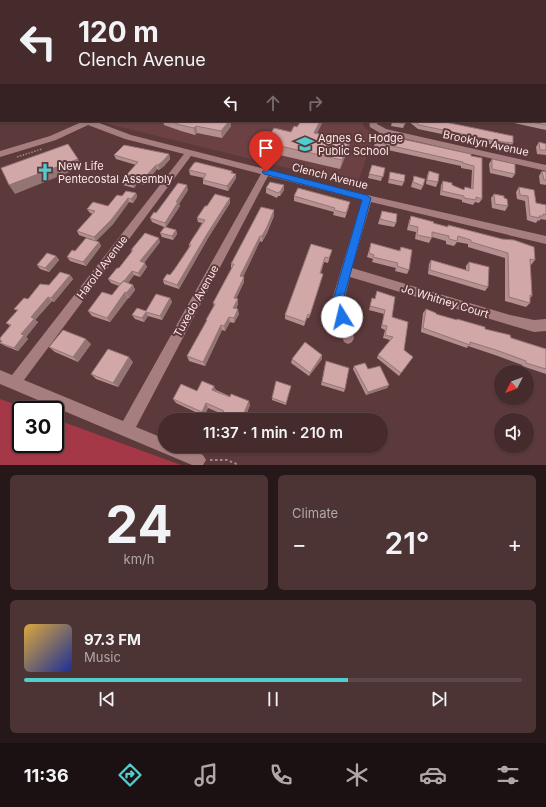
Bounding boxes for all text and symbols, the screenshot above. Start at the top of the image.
text: 120 m [78,15,159,49]
icon: left [12,16,64,68]
text: Clench Avenue [78,49,206,70]
icon: left [220,92,242,114]
icon: ahead [262,92,284,114]
icon: right [304,92,326,114]
street label: Brooklyn Avenue [442,127,530,159]
pin [249,131,283,172]
place label: Agnes G. Hodge Public School [318,131,403,158]
school or university icon: Agnes G. Hodge Public School [295,134,315,154]
icon: arrive [255,137,277,159]
place label: New Life Pentecostal Assembly [58,159,173,186]
street label: Clench Avenue [290,160,370,192]
church icon: New Life Pentecostal Assembly [35,162,55,182]
street label: Harold Avenue [74,232,130,302]
street label: Tuxedo Avenue [170,263,222,339]
street label: Jo Whitney Court [400,281,491,321]
position arrow [321,296,363,338]
north arrow [494,365,534,405]
map controls [494,365,534,453]
speed limit sign: 30 [12,401,64,453]
button: sound [494,413,534,453]
text: 11:37 · 1 min · 210 m [203,423,343,442]
text: 24 [105,493,173,556]
text: Climate [292,505,338,521]
text: 21° [384,525,430,561]
text: − [292,531,307,557]
text: + [507,531,522,557]
text: km/h [124,551,154,567]
text: 97.3 FM [84,630,141,649]
text: Music [84,649,121,665]
icon: previous [96,688,118,710]
icon: pause [262,688,284,710]
icon: next [428,688,450,710]
icon: directions [116,761,144,789]
icon: music [192,761,220,789]
icon: phone [267,761,295,789]
icon: climate [343,761,371,789]
icon: car [419,761,447,789]
icon: filters [494,761,522,789]
text: 11:36 [24,765,69,786]

